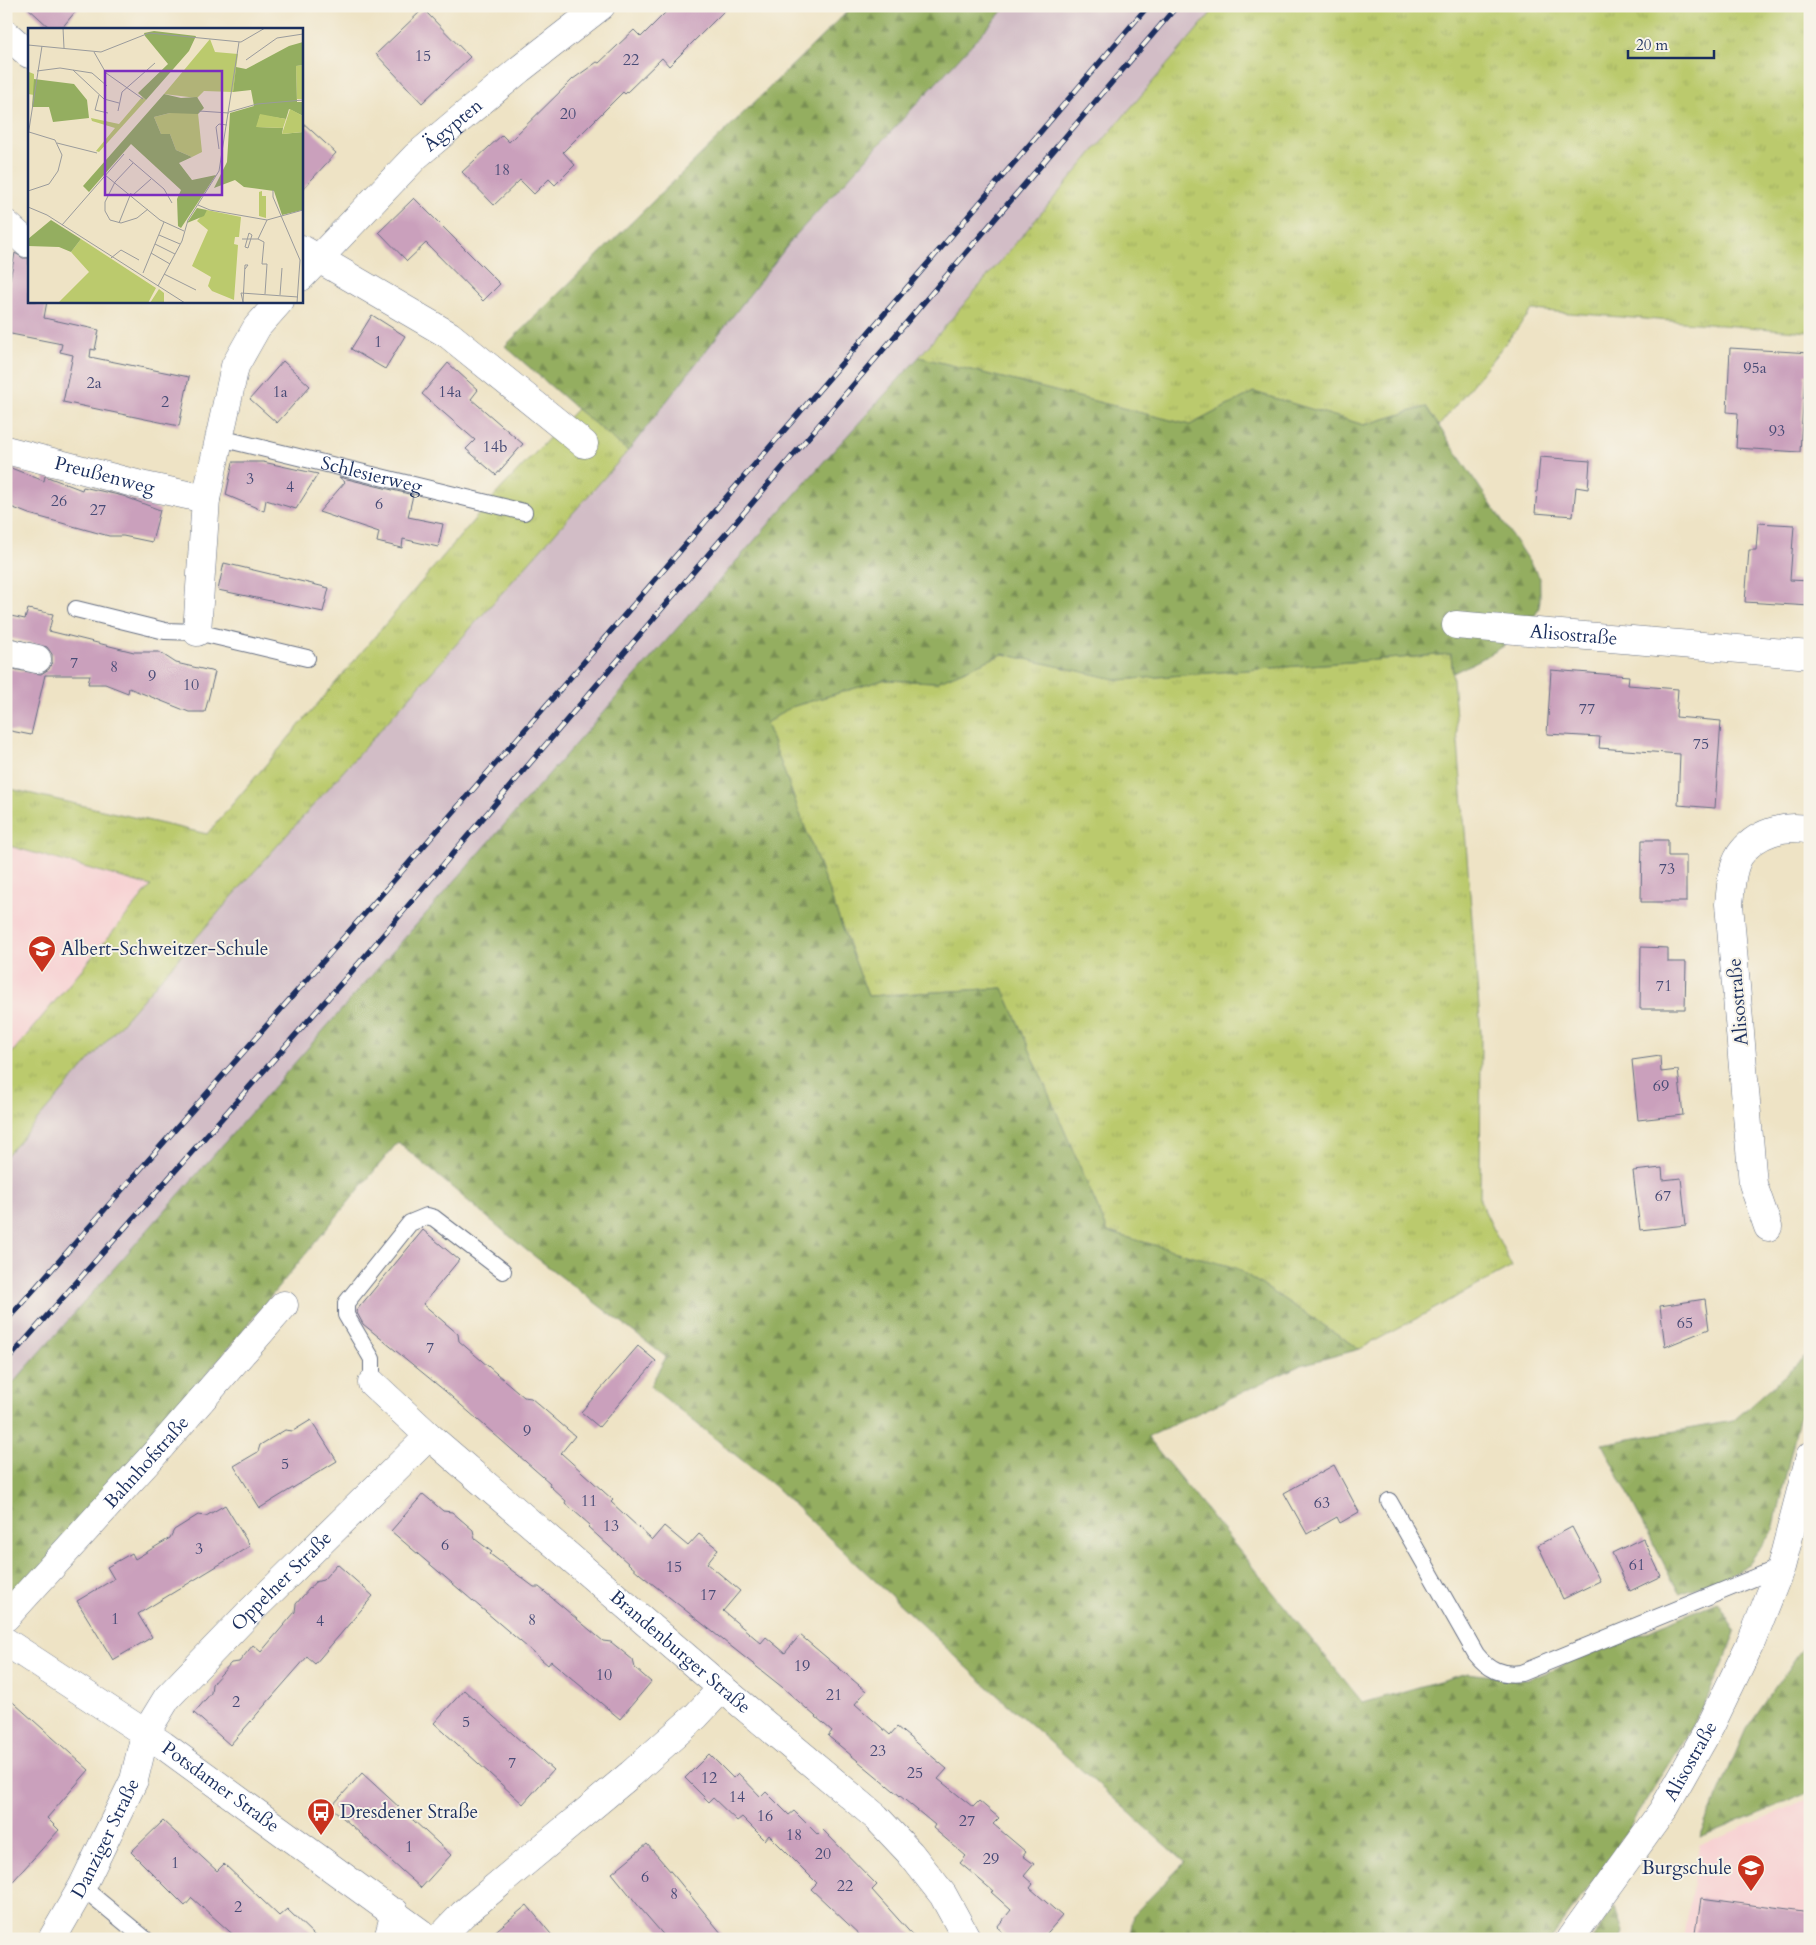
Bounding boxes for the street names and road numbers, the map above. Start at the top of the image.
street label: Ägypten [418,93,488,158]
street label: Preußenweg [52,450,158,501]
street label: Schlesierweg [318,450,425,500]
street label: Alisostraße [1529,618,1618,652]
street label: Alisostraße [1721,957,1755,1047]
street label: Bahnhofstraße [98,1410,195,1514]
street label: Oppelner Straße [225,1526,338,1637]
street label: Brandenburger Straße [604,1584,756,1720]
street label: Alisostraße [1658,1717,1723,1806]
street label: Potsdamer Straße [156,1735,285,1839]
street label: Danziger Straße [65,1774,146,1903]

